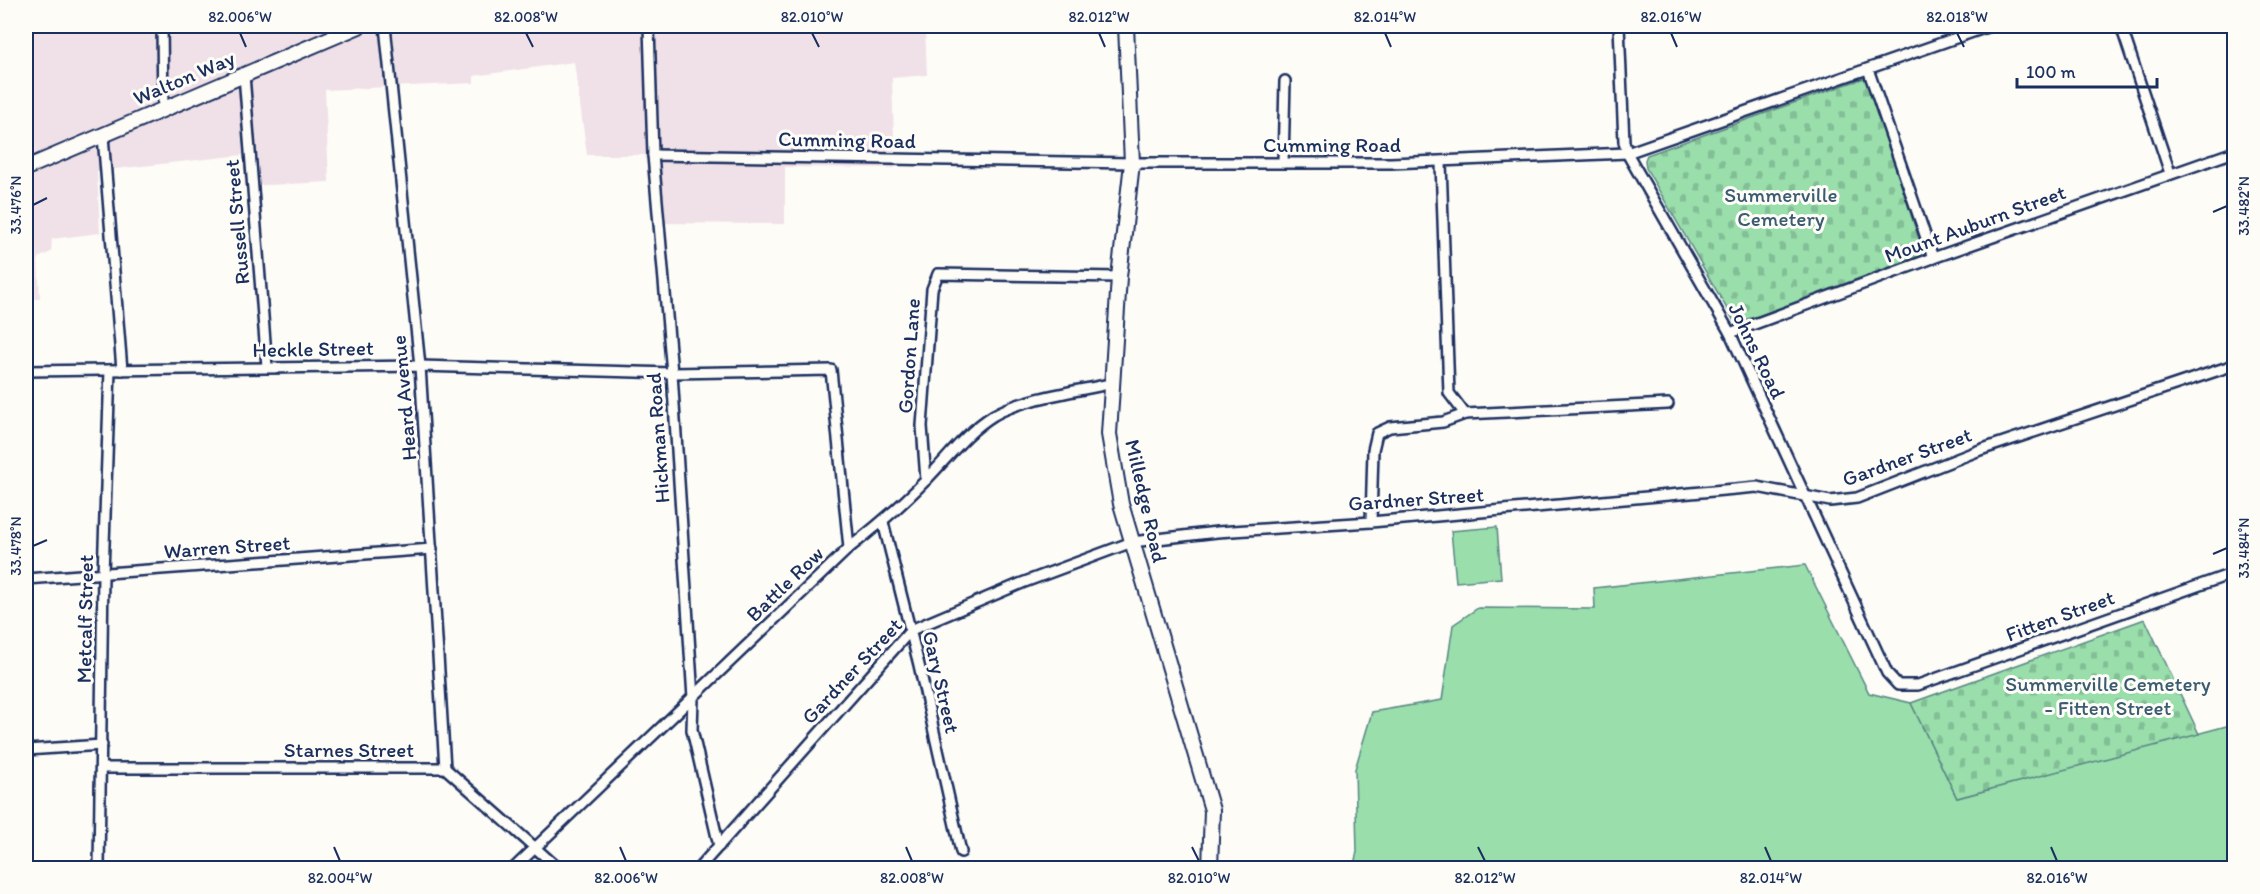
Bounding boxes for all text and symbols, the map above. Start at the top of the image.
text: 82.006°W [208,8,272,26]
text: 82.008°W [494,8,558,26]
text: 82.010°W [781,8,843,26]
text: 82.012°W [1068,8,1130,26]
text: 82.014°W [1354,8,1416,26]
text: 82.016°W [1640,8,1702,26]
text: 82.018°W [1926,8,1988,26]
street label: Walton Way [129,45,239,110]
scale bar [2017,51,2156,89]
text: 100 m [2026,61,2076,83]
street label: Cumming Road [778,126,916,153]
street label: Cumming Road [1263,132,1401,157]
street label: Russell Street [219,158,254,286]
text: 33.476°N [7,176,25,234]
text: 33.482°N [2235,176,2253,236]
street label: Mount Auburn Street [1881,179,2069,268]
park label: Summerville Cemetery [1724,182,1838,231]
street label: Gordon Lane [892,297,925,414]
street label: Johns Road [1724,299,1792,403]
street label: Heard Avenue [386,334,421,462]
street label: Heckle Street [252,335,374,362]
street label: Hickman Road [640,372,675,504]
street label: Gardner Street [1839,421,1975,492]
street label: Milledge Road [1120,437,1173,565]
street label: Gardner Street [1347,481,1485,516]
text: 33.478°N [7,516,25,576]
text: 33.484°N [2235,518,2253,578]
street label: Warren Street [163,530,291,563]
street label: Battle Row [741,541,829,627]
street label: Metcalf Street [71,554,98,684]
street label: Fitten Street [2002,584,2118,647]
street label: Gardner Street [796,612,907,729]
street label: Gary Street [918,628,965,736]
park label: Summerville Cemetery - Fitten Street [2005,671,2211,720]
street label: Starnes Street [284,737,414,762]
text: 82.004°W [308,869,372,887]
text: 82.006°W [594,869,658,887]
text: 82.008°W [880,869,944,887]
text: 82.010°W [1168,869,1230,887]
text: 82.012°W [1454,869,1516,887]
text: 82.014°W [1740,869,1802,887]
text: 82.016°W [2026,869,2088,887]

